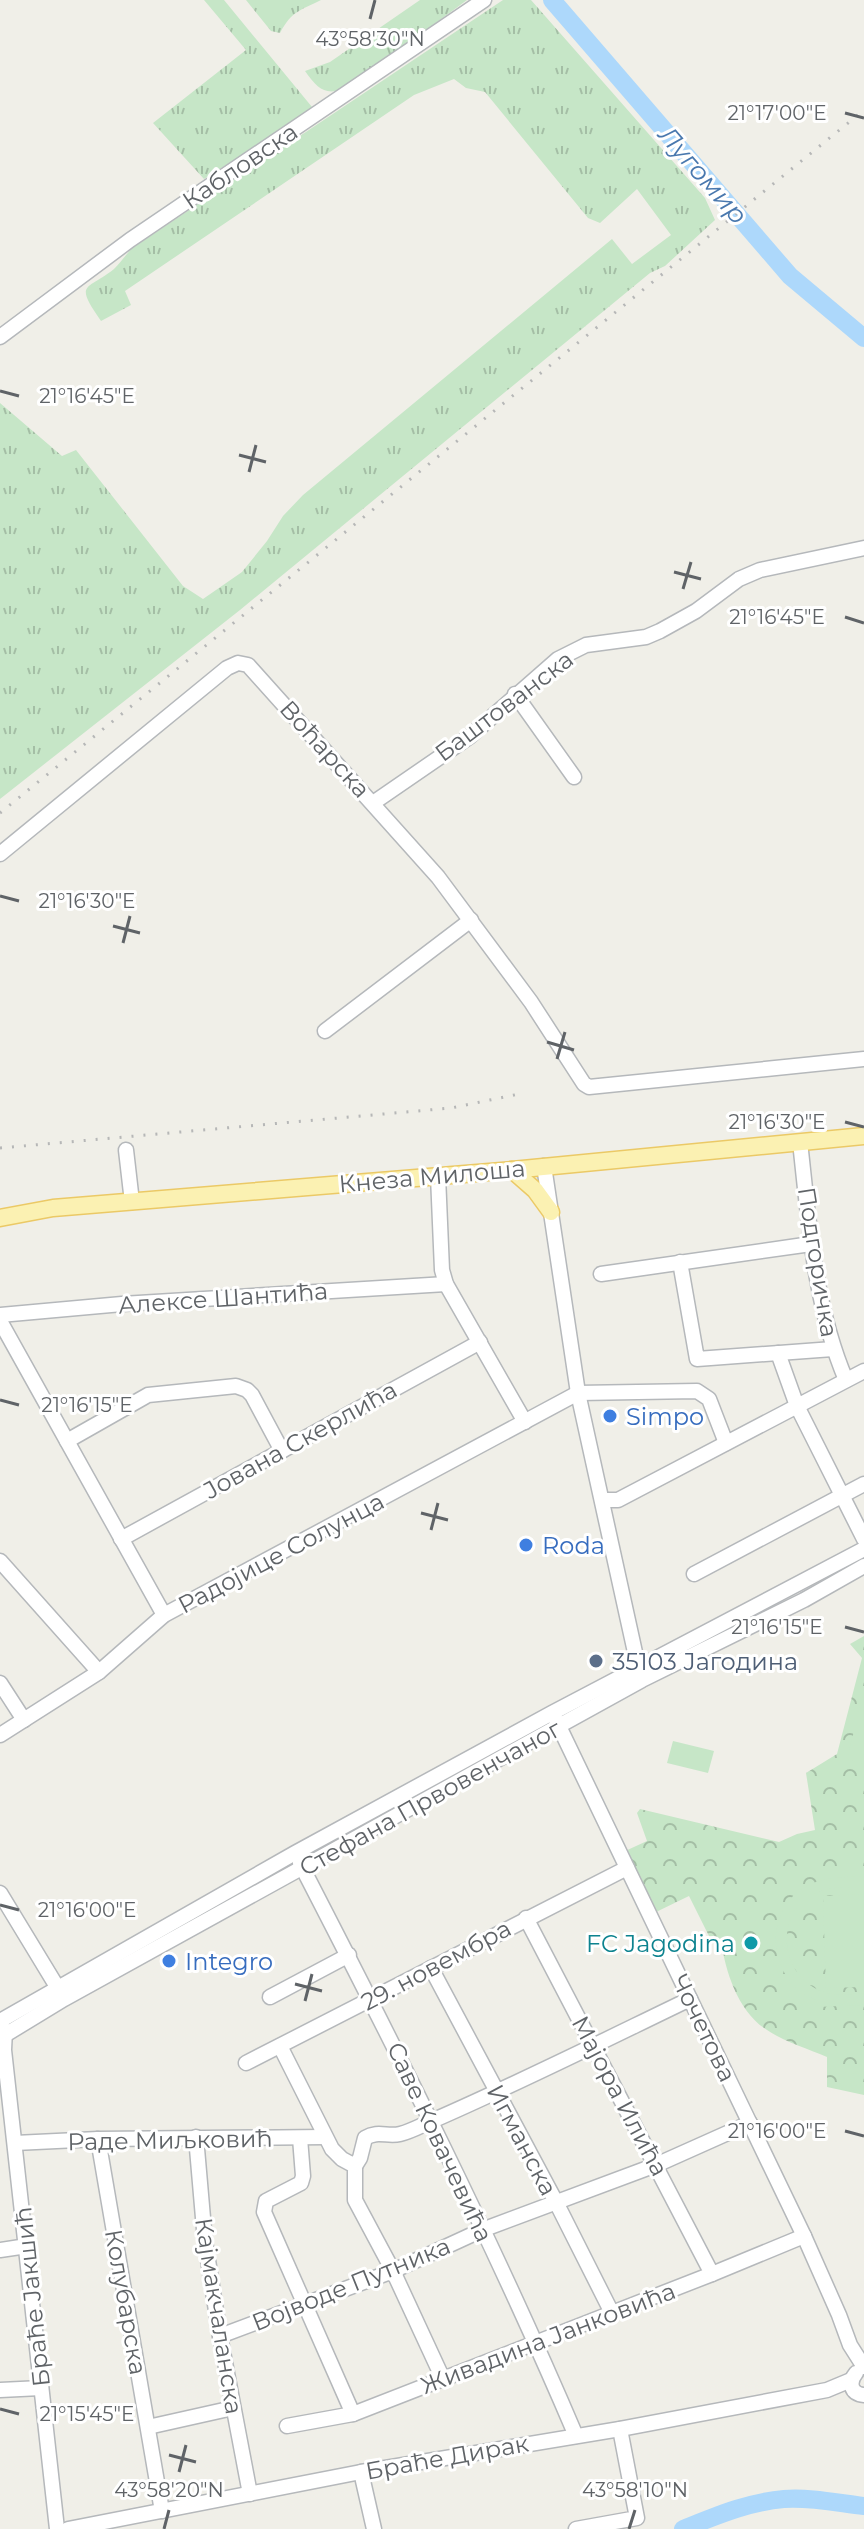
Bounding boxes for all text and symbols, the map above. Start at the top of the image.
text: 43°58'30"N [315,27,425,51]
text: 21°17'00"E [727,101,827,125]
street label: Кабловска [177,117,303,215]
water label: Лугомир [650,118,754,231]
text: 21°16'45"E [39,384,135,408]
text: 21°16'45"E [729,605,825,629]
street label: Баштованска [429,645,579,767]
street label: Воћарска [274,694,376,804]
text: 21°16'30"E [39,889,135,913]
text: 21°16'30"E [729,1110,825,1134]
street label: Кнеза Милоша [338,1153,526,1199]
street label: Подгоричка [792,1185,844,1339]
street label: Алексе Шантића [117,1276,329,1320]
street label: Јована Скерлића [198,1375,402,1505]
text: 21°16'15"E [41,1393,133,1417]
place label: Simpo [626,1402,704,1431]
marker: Simpo [601,1407,619,1425]
street label: Радојице Солунца [173,1486,389,1620]
place label: Roda [542,1531,605,1560]
marker: Roda [517,1536,535,1554]
text: 21°16'15"E [731,1615,823,1639]
place label: 35103 Јагодина [612,1647,798,1676]
marker: 35103 Јагодина [587,1652,605,1670]
street label: Стефана Првовенчаног [294,1714,566,1882]
text: 21°16'00"E [38,1898,136,1922]
street label: 29. новембра [356,1913,516,2017]
place label: FC Jagodina [586,1929,735,1958]
marker: FC Jagodina [742,1934,760,1952]
place label: Integro [185,1947,273,1976]
marker: Integro [160,1952,178,1970]
street label: Чочетова [666,1970,742,2086]
street label: Мајора Илића [566,2011,674,2181]
street label: Саве Ковачевића [381,2038,499,2246]
street label: Игманска [481,2080,563,2200]
text: 21°16'00"E [728,2119,826,2143]
street label: Раде Миљковић [67,2124,273,2156]
street label: Браће Јакшић [8,2206,56,2388]
street label: Кајмакчаланска [189,2216,249,2416]
street label: Колубарска [99,2227,153,2377]
street label: Војводе Путника [248,2231,454,2337]
street label: Живадина Јанковића [417,2276,679,2400]
text: 21°15'45"E [40,2402,134,2426]
street label: Браће Дирак [363,2428,531,2486]
text: 43°58'20"N [114,2478,224,2502]
text: 43°58'10"N [582,2478,688,2502]

